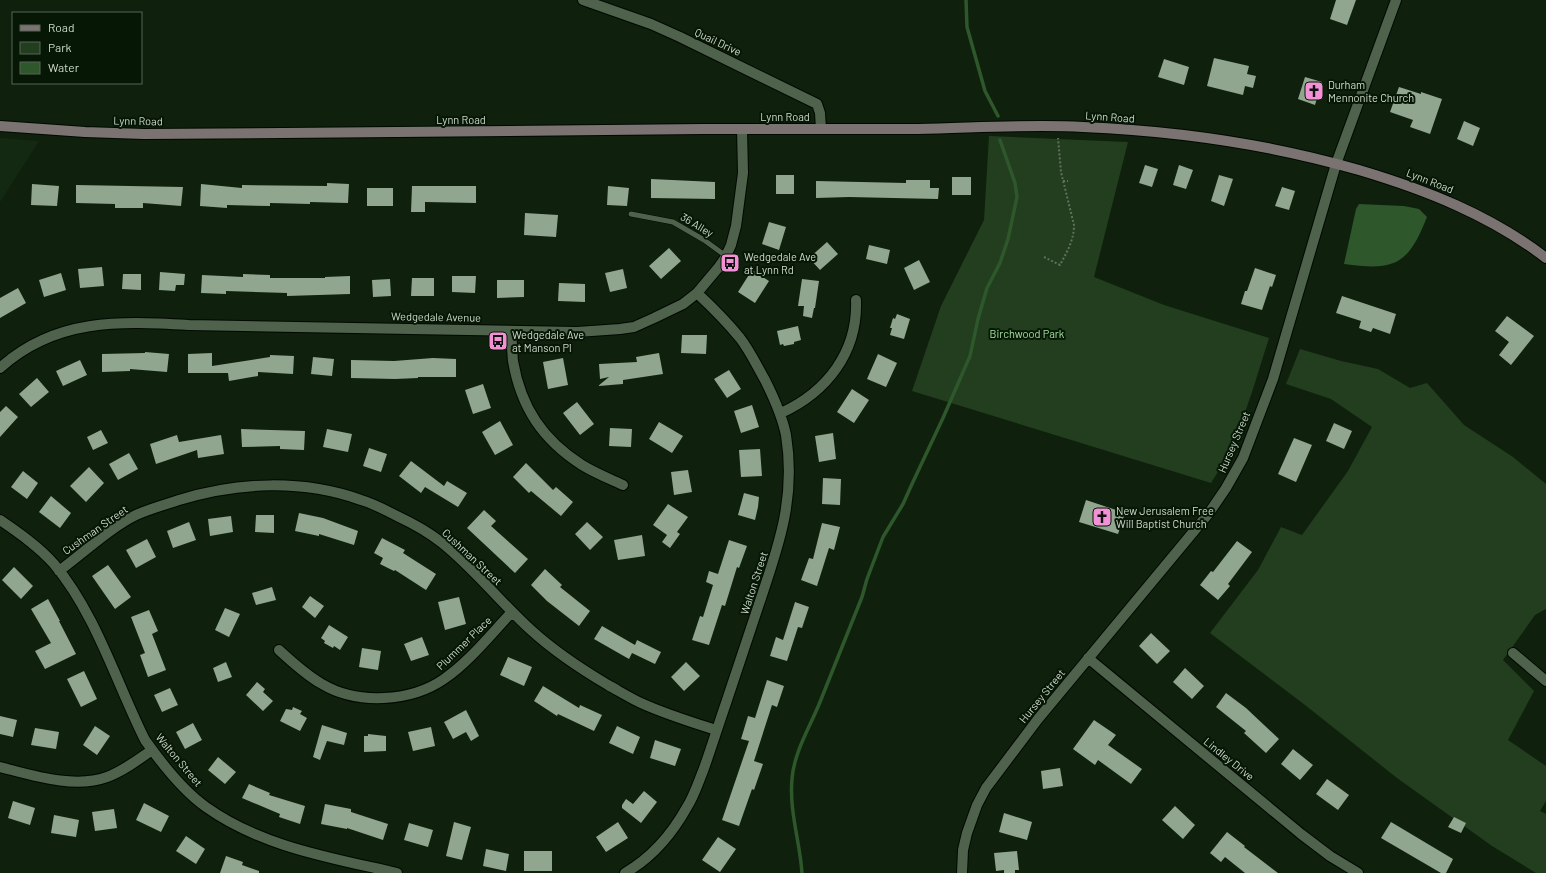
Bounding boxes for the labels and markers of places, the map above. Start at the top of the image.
place label: Durham Mennonite Church [1328,78,1414,104]
church icon: Durham Mennonite Church [1303,80,1325,102]
place label: Wedgedale Ave at Lynn Rd [744,250,816,276]
bus stop icon: Wedgedale Ave at Lynn Rd [719,252,741,274]
place label: Wedgedale Ave at Manson Pl [512,328,584,354]
bus stop icon: Wedgedale Ave at Manson Pl [487,330,509,352]
place label: New Jerusalem Free Will Baptist Church [1116,504,1214,530]
church icon: New Jerusalem Free Will Baptist Church [1091,506,1113,528]

